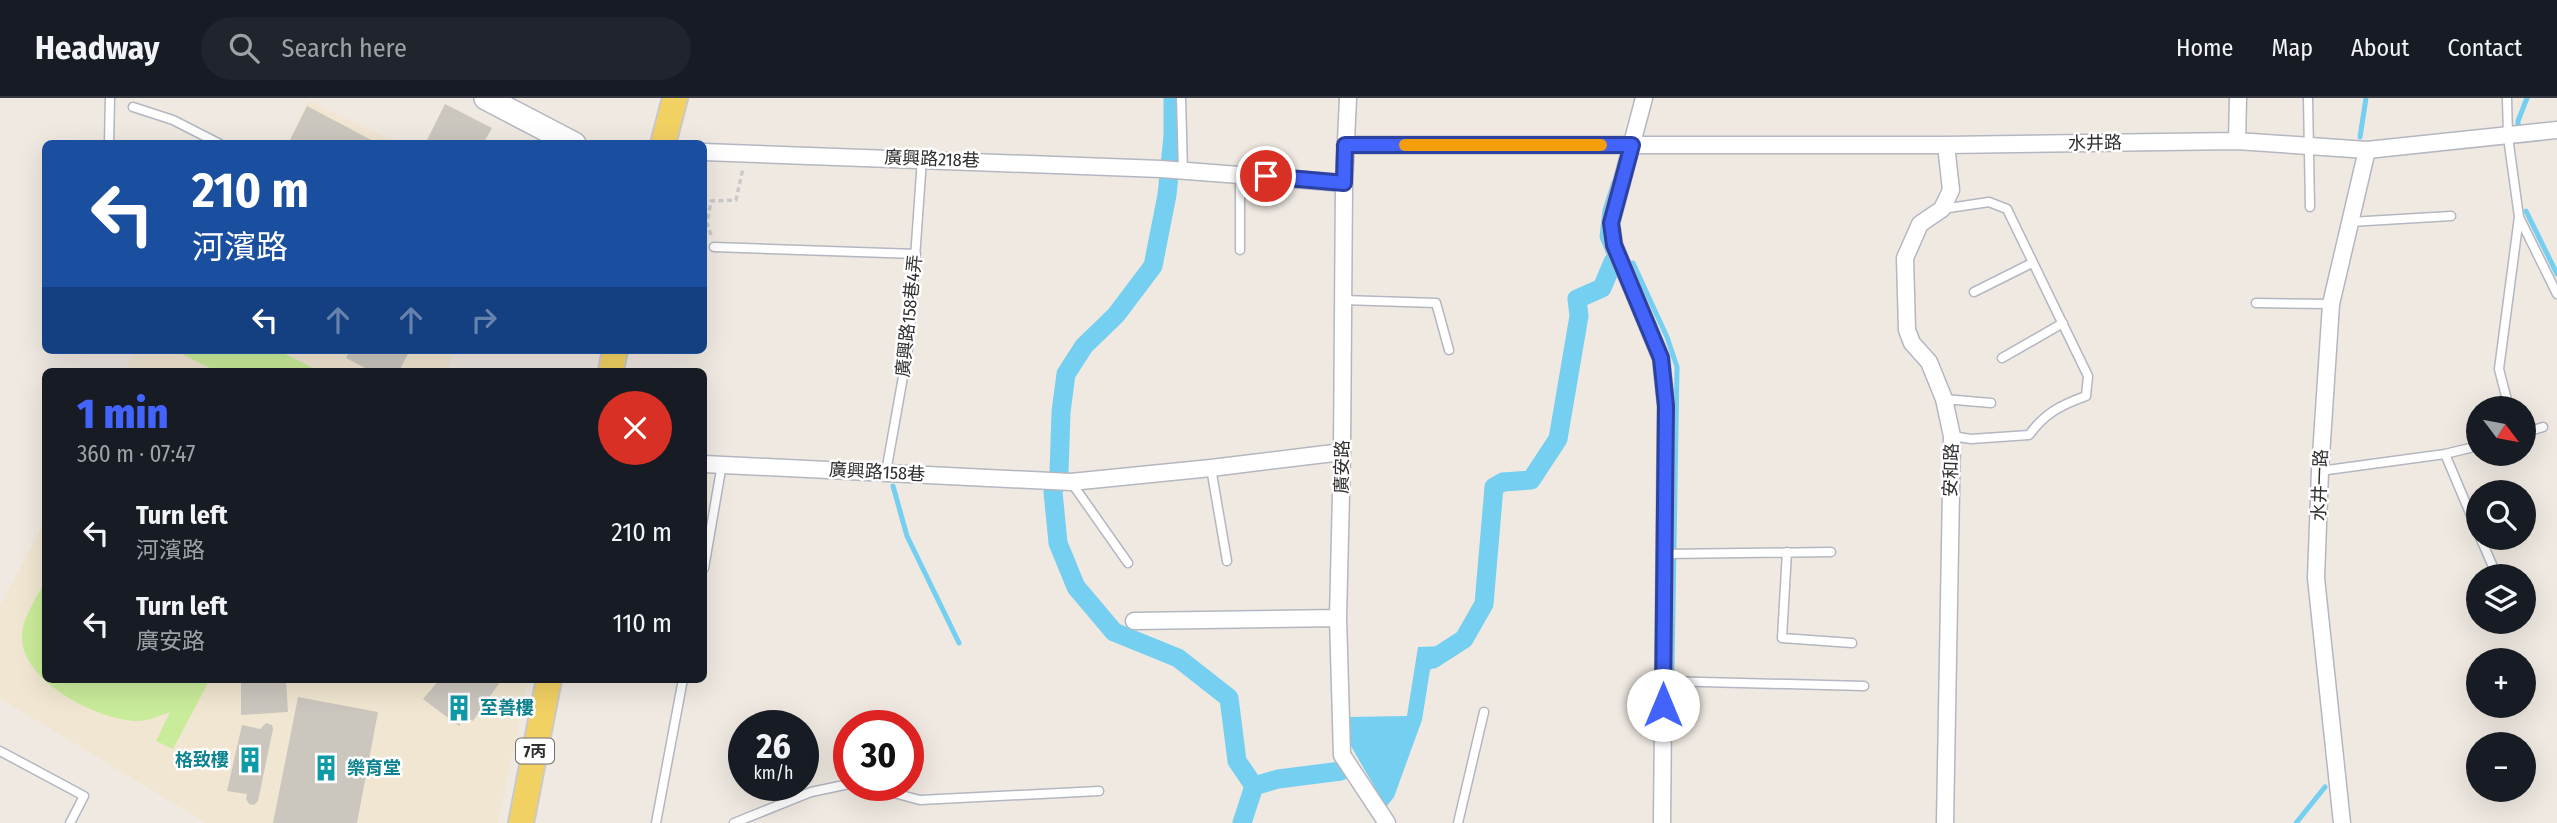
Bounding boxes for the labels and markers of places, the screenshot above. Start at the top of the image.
pin [1236,146,1296,206]
building icon: 至善樓 [444,693,474,723]
place label: 至善樓 [480,697,534,719]
building icon: 格致樓 [235,745,265,775]
place label: 格致樓 [175,749,229,771]
building icon: 樂育堂 [311,753,341,783]
place label: 樂育堂 [347,757,401,779]

